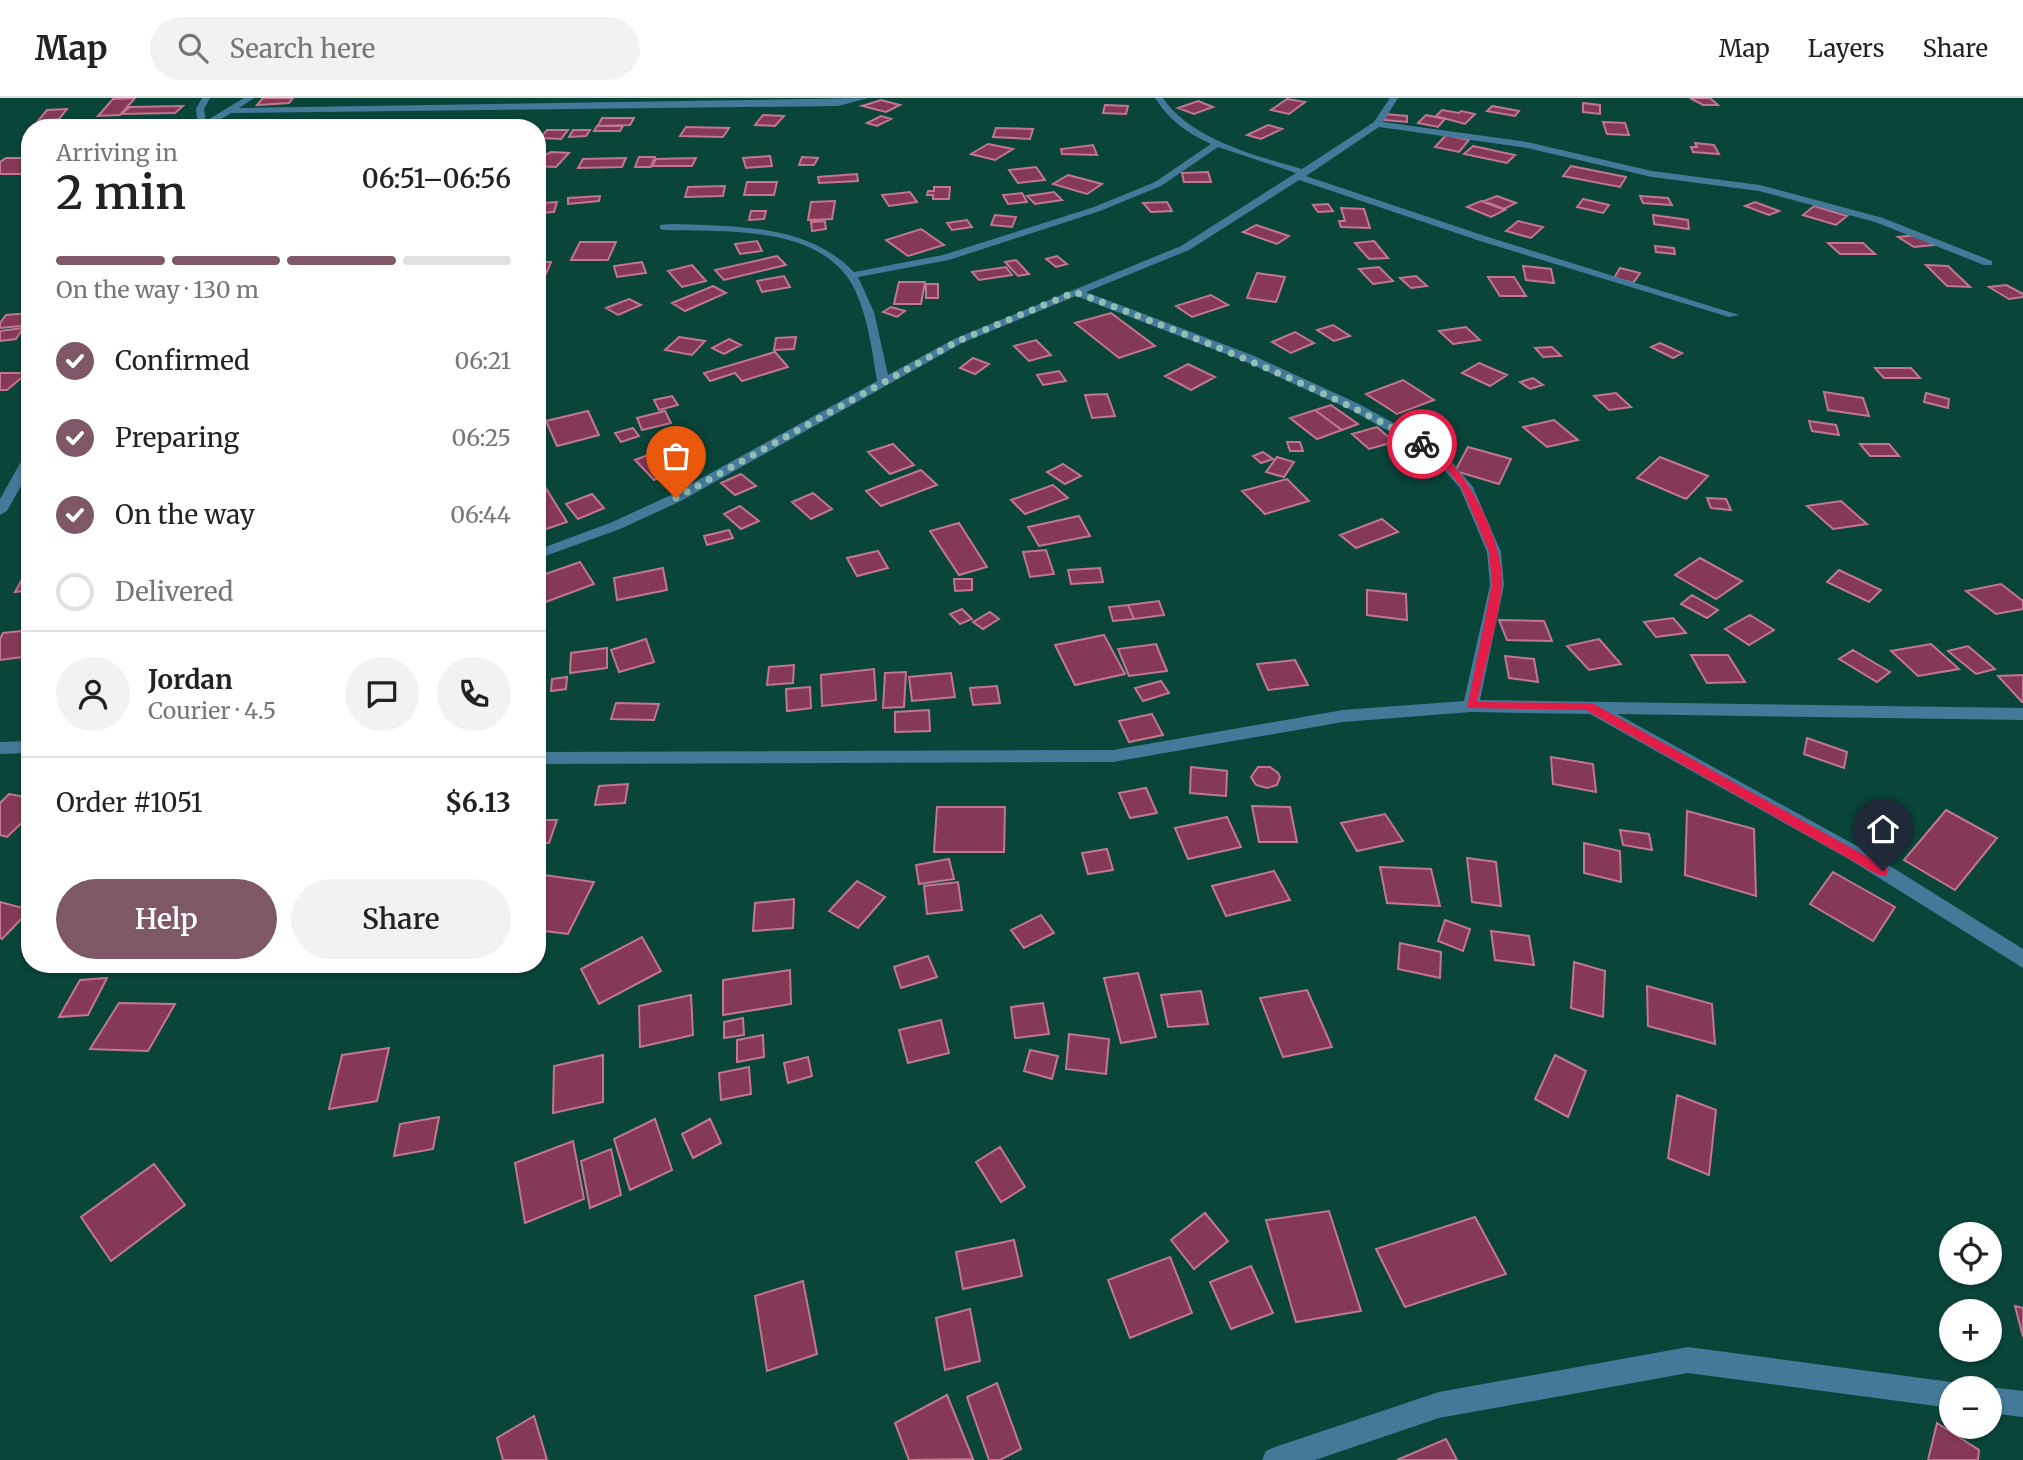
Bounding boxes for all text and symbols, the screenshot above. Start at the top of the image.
search box [150,17,640,80]
text: Map [35,28,108,69]
icon: search [174,29,212,67]
text: Search here [230,32,375,65]
text: Map [1719,33,1770,64]
text: Layers [1808,33,1884,64]
text: Share [1922,33,1988,64]
text: Arriving in [56,138,178,167]
text: 06:51–06:56 [362,162,511,195]
text: 2 min [56,164,186,222]
text: On the way · 130 m [56,275,259,304]
icon: check [56,342,94,380]
text: Confirmed [115,344,250,377]
text: 06:21 [454,346,511,375]
courier [1387,409,1457,479]
icon: check [56,419,94,457]
text: Preparing [115,421,239,454]
text: 06:25 [451,423,511,452]
icon: bike [1403,425,1441,463]
pin [646,426,706,498]
icon: bag [657,437,695,475]
icon: check [56,496,94,534]
text: On the way [115,498,255,531]
text: 06:44 [450,500,511,529]
text: Delivered [115,575,234,608]
button: person [56,657,130,731]
button: chat [345,657,419,731]
button: phone [437,657,511,731]
text: Jordan [148,663,233,696]
text: Courier · 4.5 [148,696,276,725]
text: Order #1051 [56,786,203,819]
text: $6.13 [445,786,511,819]
pin [1853,799,1913,871]
icon: home [1864,810,1902,848]
button: Help [56,879,277,959]
button: Share [291,879,511,959]
map controls [1939,1222,2002,1439]
button: locate [1939,1222,2002,1285]
button: + [1939,1299,2002,1362]
button: − [1939,1376,2002,1439]

